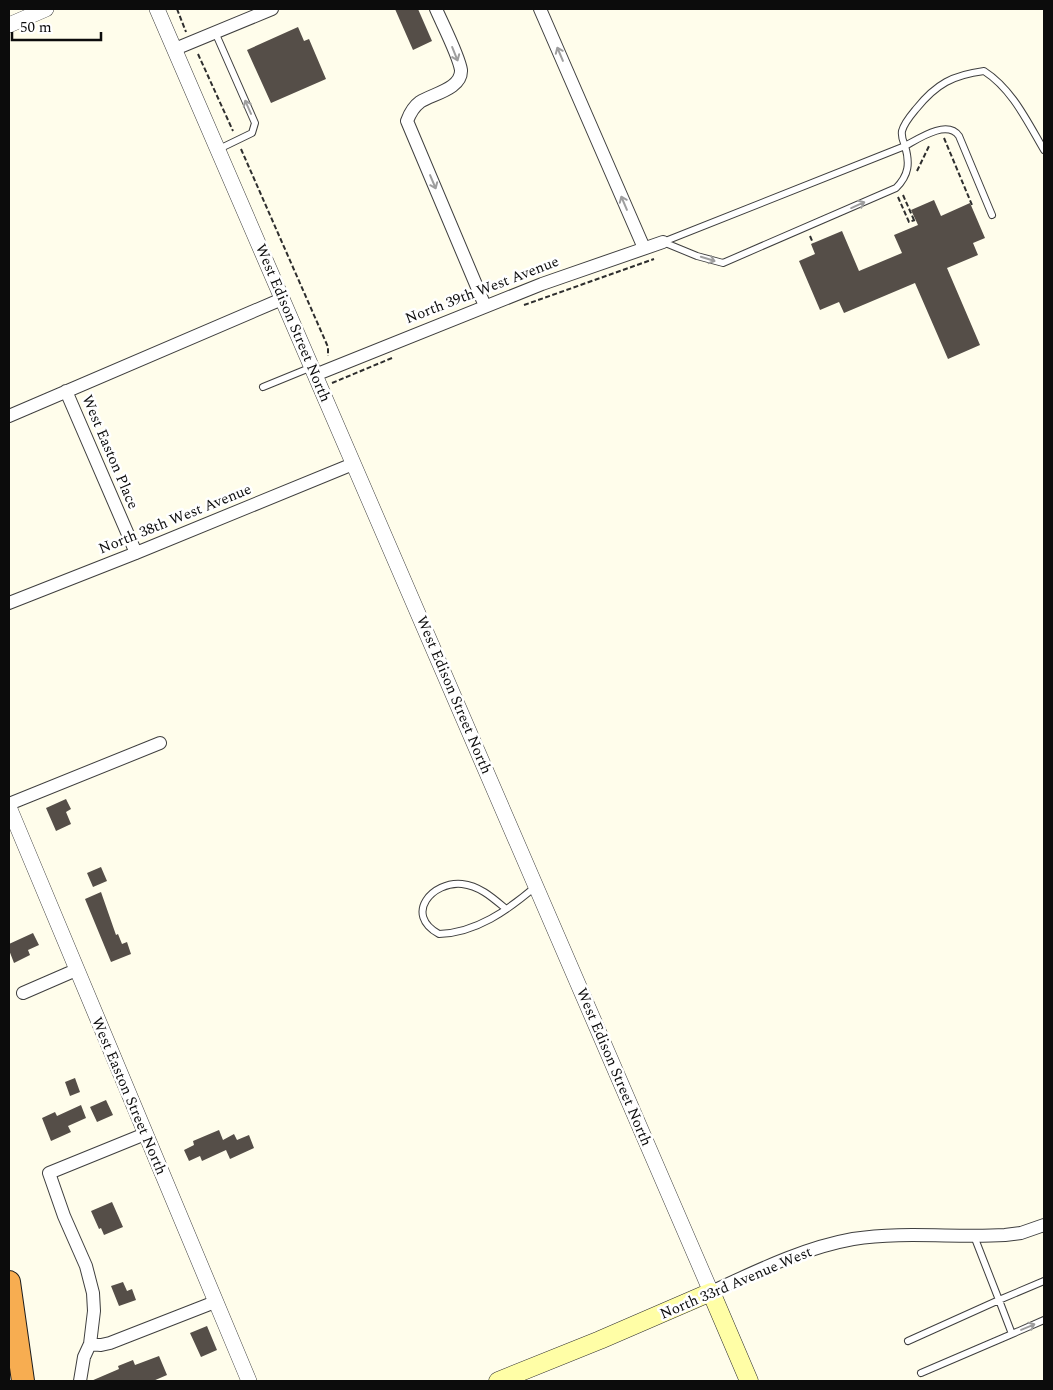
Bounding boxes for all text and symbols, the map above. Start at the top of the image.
scale bar [12,10,101,42]
text: 50 m [20,16,52,39]
one-way arrow [451,46,460,61]
one-way arrow [554,47,564,62]
one-way arrow [242,100,252,115]
one-way arrow [428,174,438,189]
one-way arrow [619,196,629,211]
one-way arrow [850,199,865,209]
street label: West Edison Street North [249,240,337,406]
street label: North 39th West Avenue [402,250,562,330]
one-way arrow [700,255,715,264]
street label: West Easton Place [76,391,144,513]
street label: North 38th West Avenue [95,478,255,560]
street label: West Edison Street North [410,612,498,778]
street label: West Edison Street North [570,984,658,1150]
street label: West Easton Street North [85,1013,173,1179]
street label: North 33rd Avenue West [656,1240,816,1326]
one-way arrow [1020,1322,1035,1332]

